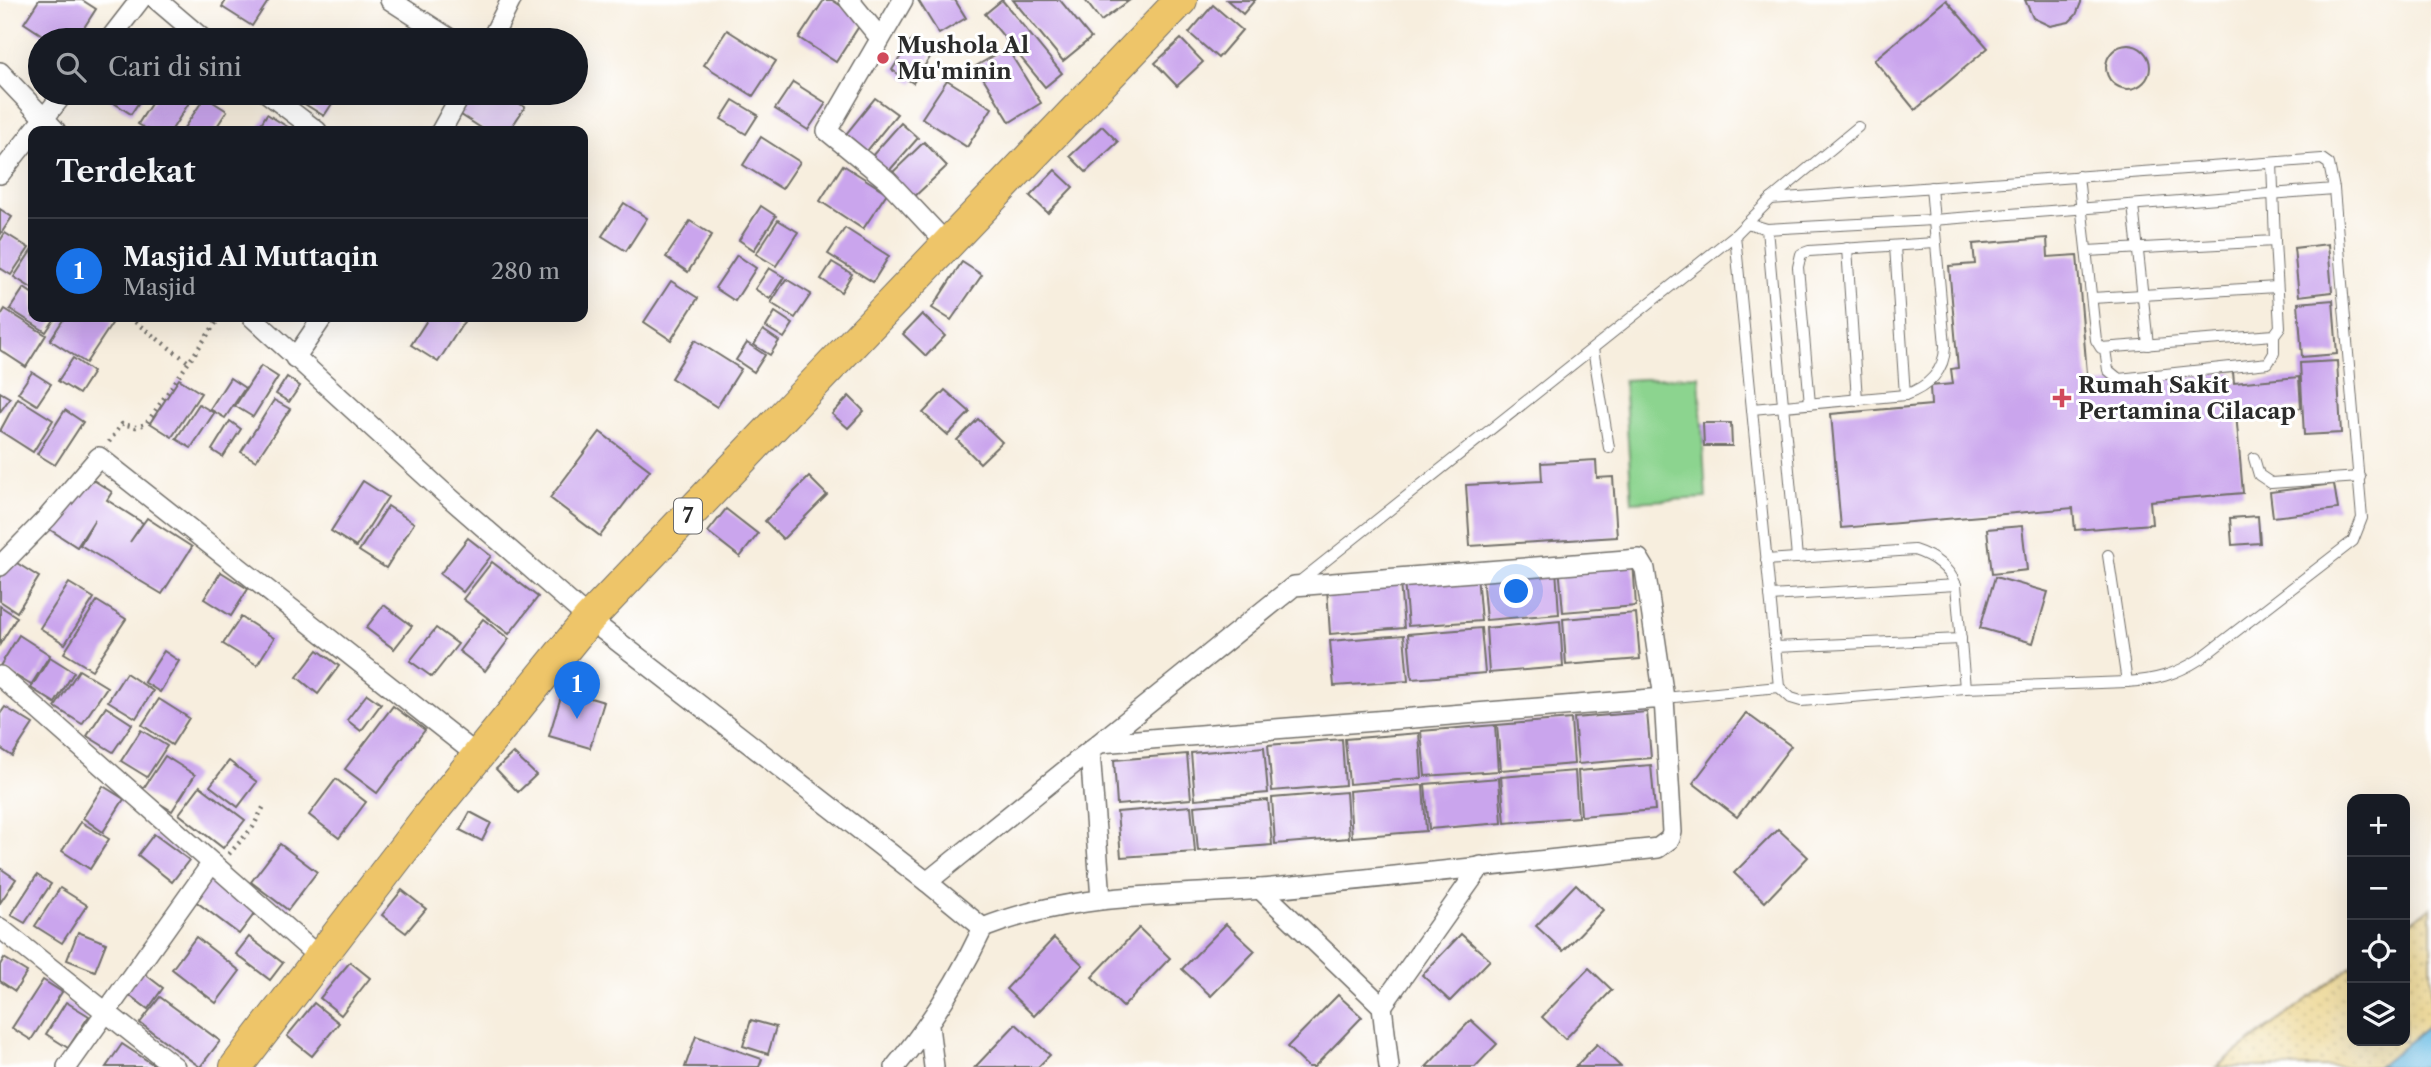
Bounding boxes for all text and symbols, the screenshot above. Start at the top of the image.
search box [28,28,588,105]
place label: Mushola Al Mu'minin [897,31,1029,85]
icon: search [52,48,90,86]
marker: Mushola Al Mu'minin [875,50,891,66]
text: Cari di sini [108,51,242,83]
text: Terdekat [56,153,196,190]
text: Masjid Al Muttaqin [123,241,378,273]
text: 1 [74,257,84,285]
text: 280 m [491,257,560,285]
text: Masjid [123,273,196,301]
place label: Rumah Sakit Pertamina Cilacap [2078,371,2296,425]
marker: Rumah Sakit Pertamina Cilacap [2052,388,2072,408]
road number: 7 [674,498,702,534]
your location [1499,574,1533,608]
pin: 1 [554,661,600,719]
map controls [2347,794,2410,1046]
button: + [2347,794,2410,857]
button: − [2347,857,2410,920]
button: locate [2347,920,2410,983]
button: layers [2347,983,2410,1046]

